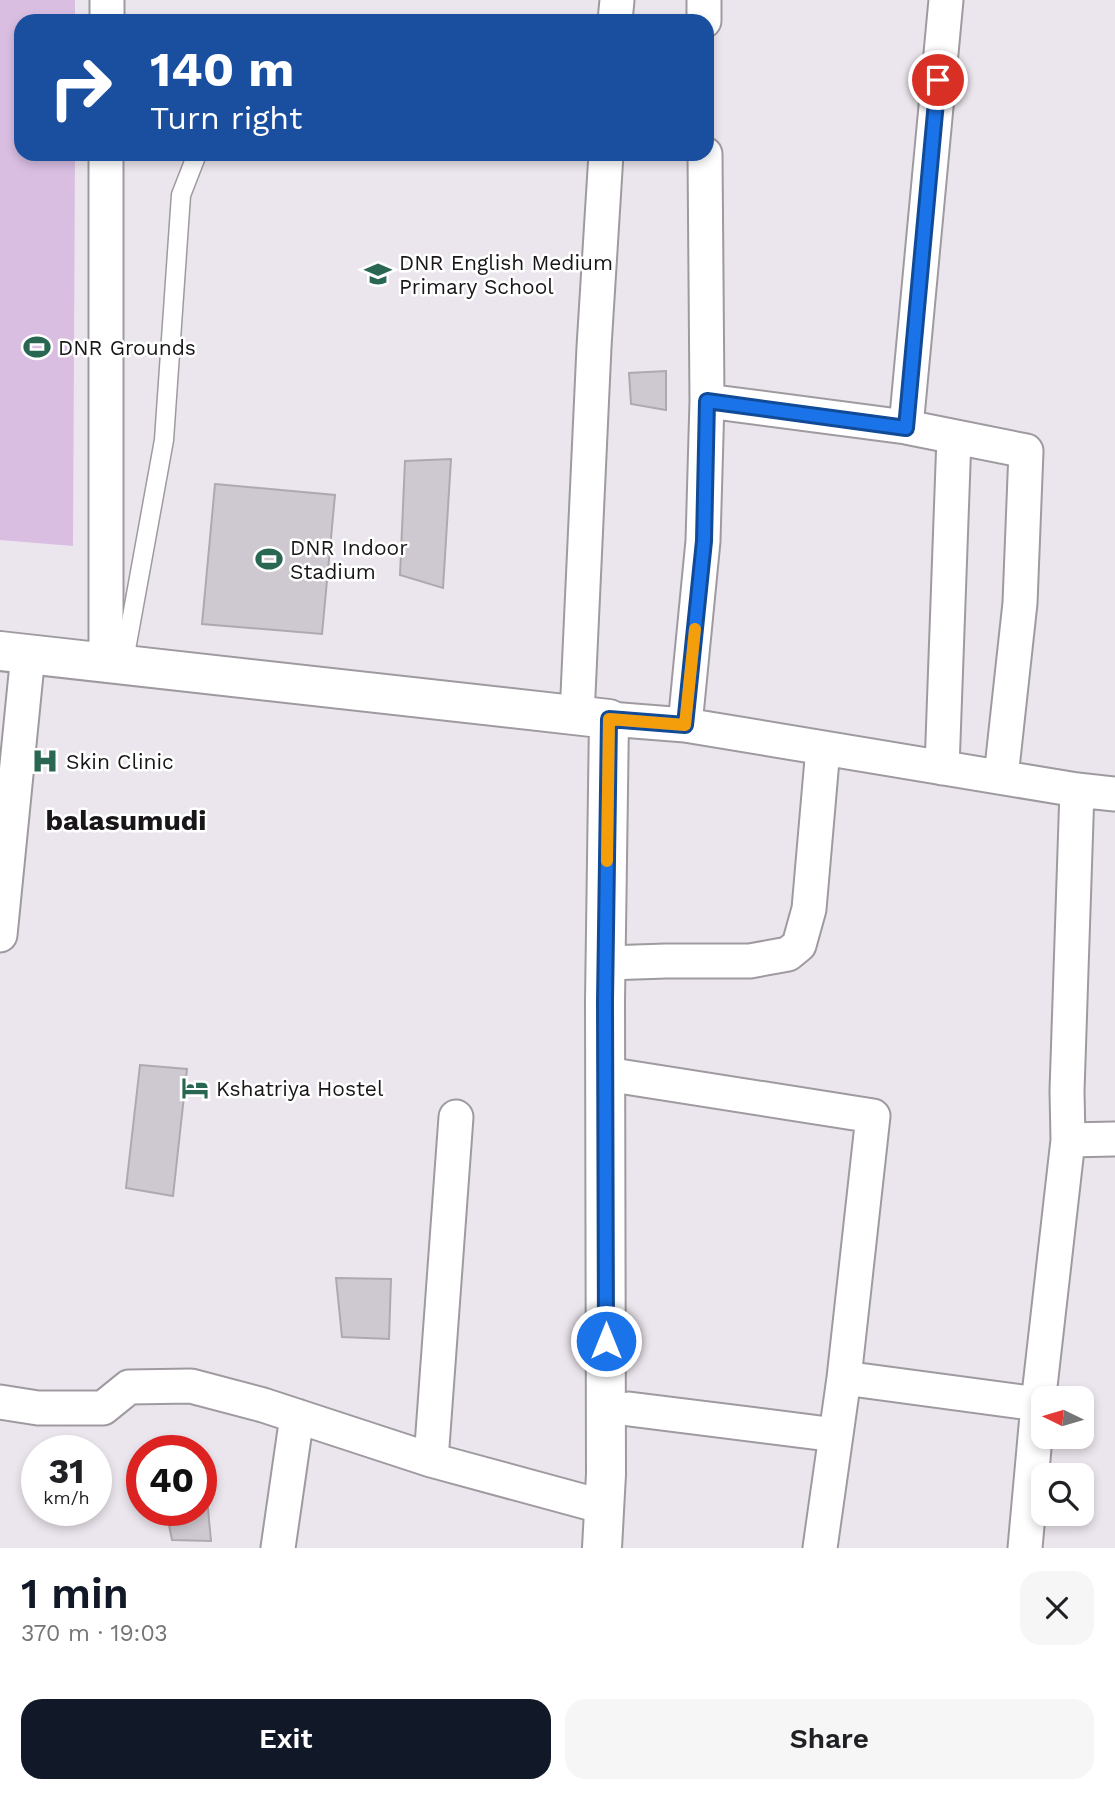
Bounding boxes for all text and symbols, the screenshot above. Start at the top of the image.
text: 140 m [150,40,294,98]
icon: right [35,42,126,133]
pin [908,50,968,110]
icon: arrive [919,61,957,99]
text: Turn right [150,99,302,137]
place label: DNR English Medium Primary School [399,250,613,299]
school or university icon: DNR English Medium Primary School [363,259,393,289]
sports icon: DNR Grounds [22,332,52,362]
place label: DNR Grounds [58,335,196,360]
place label: DNR Indoor Stadium [290,535,408,584]
sports icon: DNR Indoor Stadium [254,544,284,574]
hospital icon: Skin Clinic [30,746,60,776]
place label: Skin Clinic [66,749,174,774]
district label: balasumudi [46,804,206,837]
hotel icon: Kshatriya Hostel [180,1073,210,1103]
place label: Kshatriya Hostel [216,1076,384,1101]
position arrow [569,1304,643,1378]
north arrow [1031,1386,1094,1449]
map controls [1031,1386,1094,1526]
speed limit sign: 40 [126,1435,217,1526]
text: 31 [49,1450,84,1492]
button: search [1031,1463,1094,1526]
text: km/h [43,1487,90,1508]
text: 1 min [21,1569,129,1618]
button: close [1020,1571,1094,1645]
text: 370 m · 19:03 [21,1620,168,1647]
button: Exit [21,1699,551,1779]
button: Share [565,1699,1094,1779]

